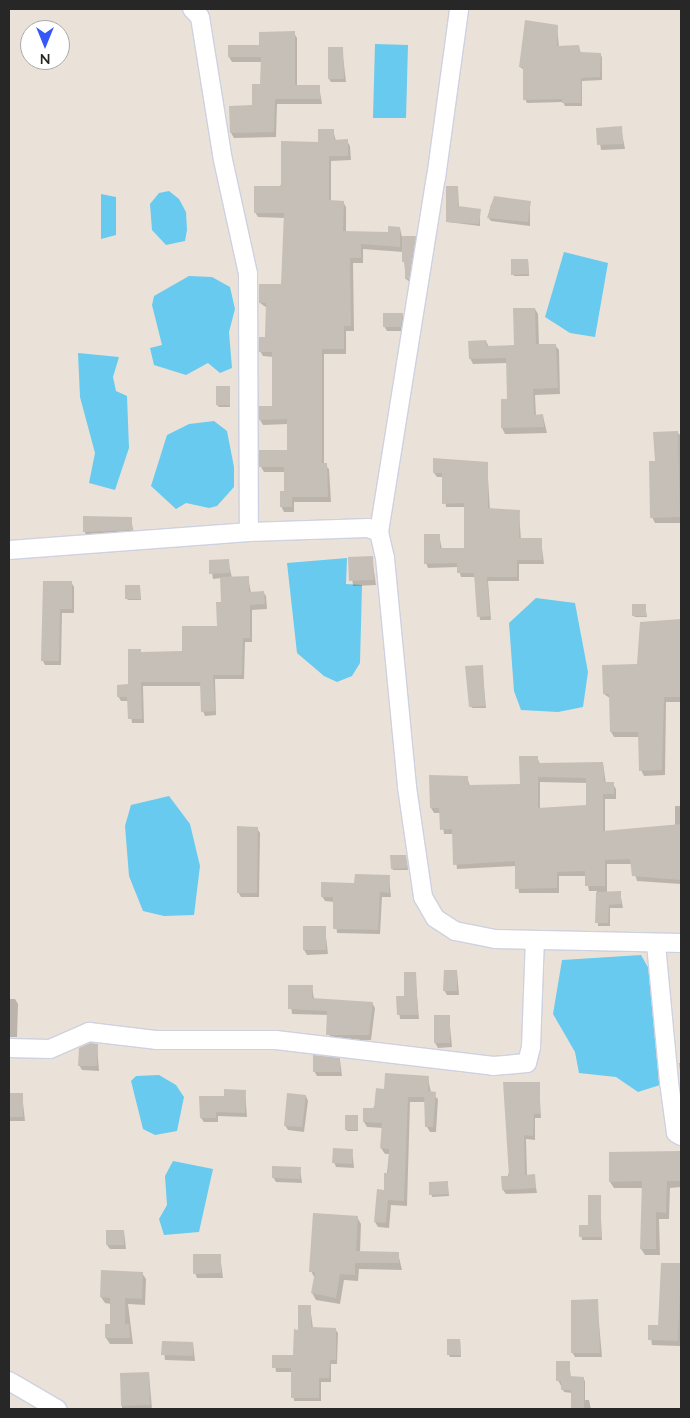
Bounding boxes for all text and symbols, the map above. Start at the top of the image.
north arrow [20,20,70,70]
text: N [40,51,50,68]

